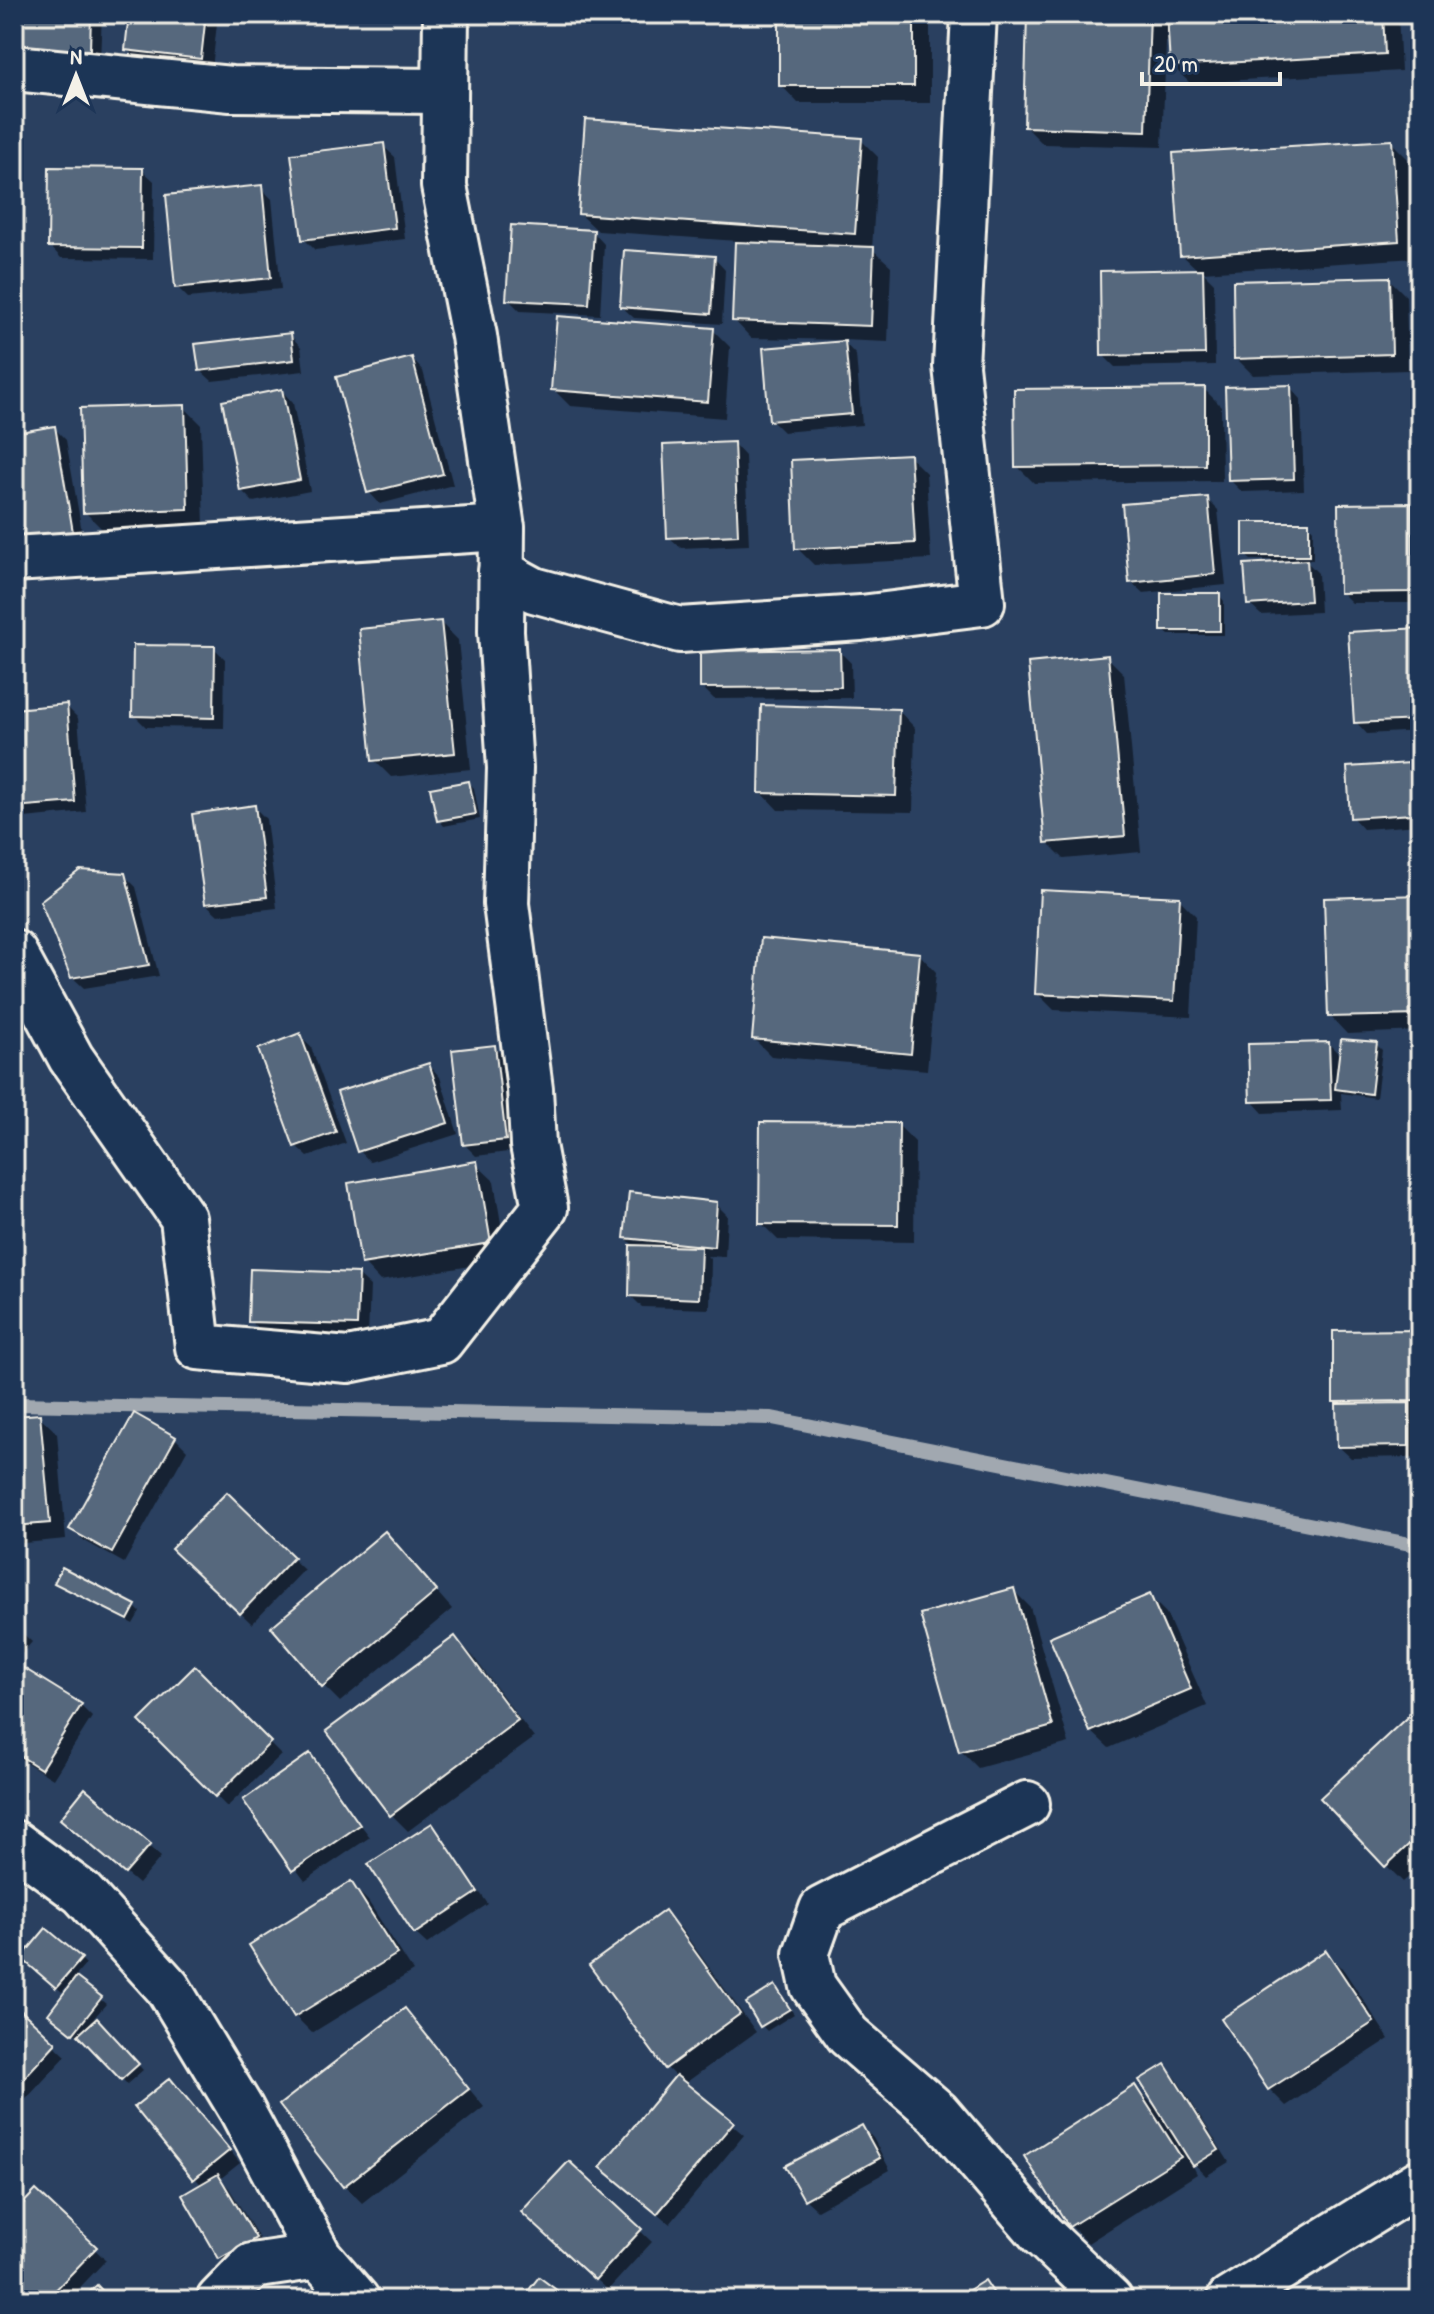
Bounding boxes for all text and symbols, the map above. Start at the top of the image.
north arrow [36,36,116,116]
scale bar [1142,36,1280,86]
text: N [70,41,82,71]
text: 20 m [1154,47,1198,79]

